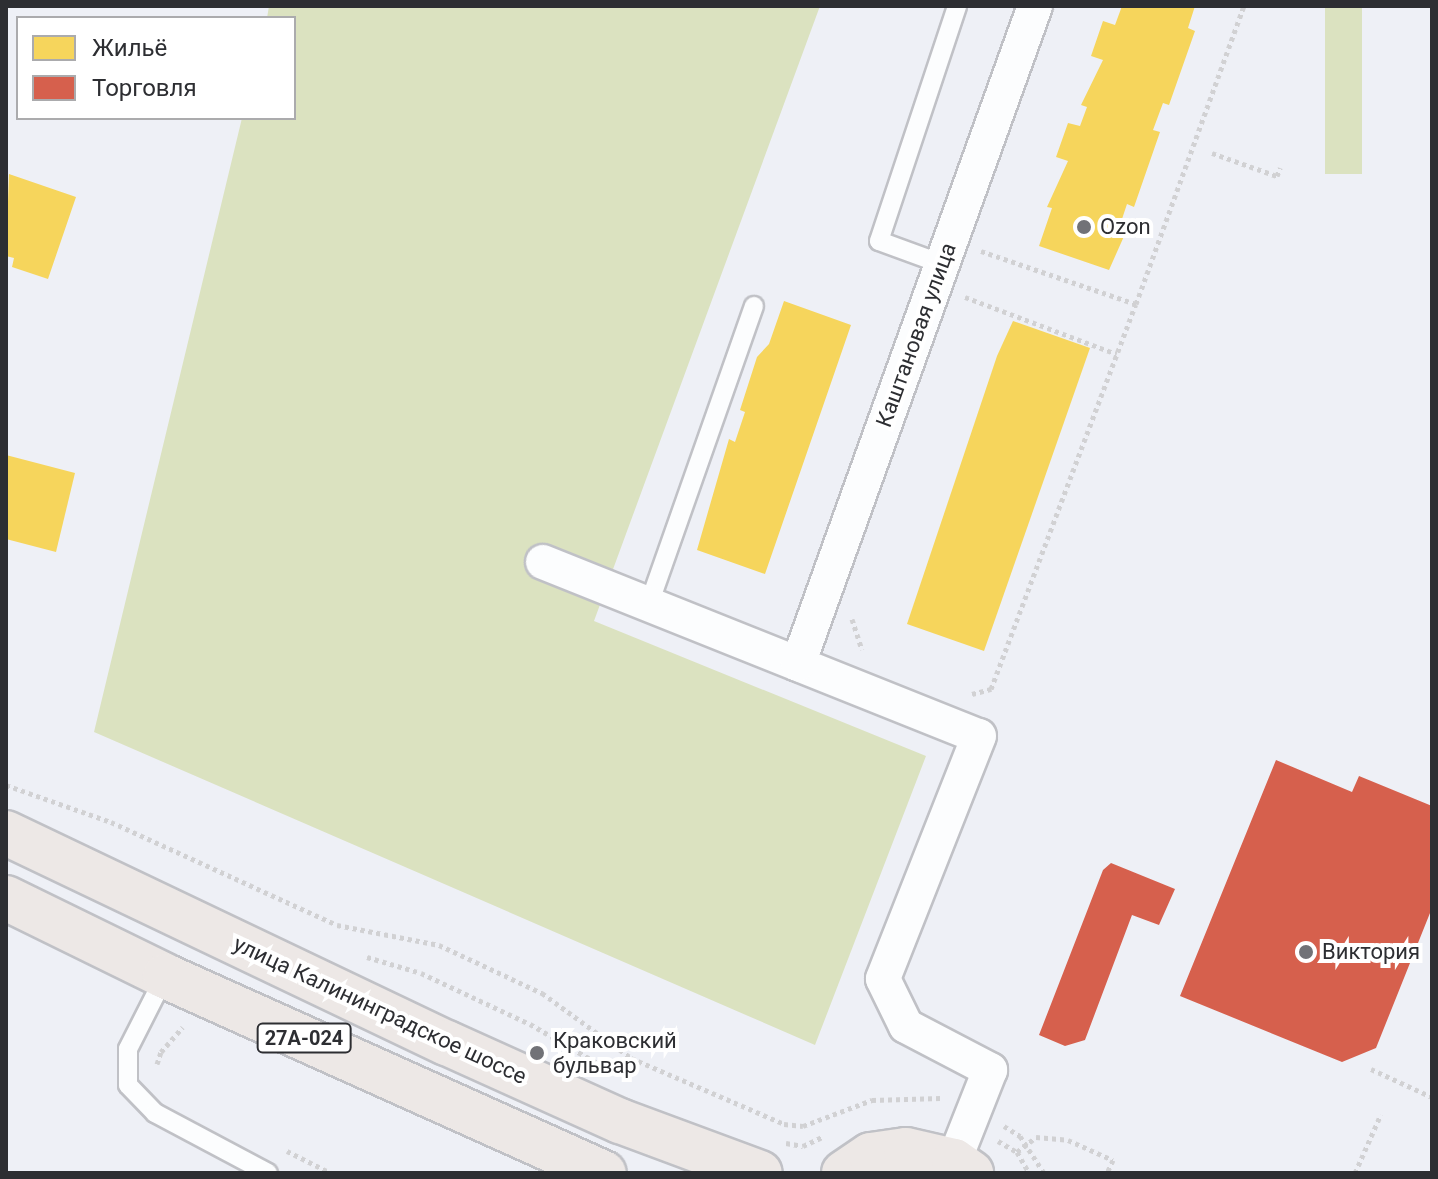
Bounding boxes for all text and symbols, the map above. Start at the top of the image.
legend [16,16,296,120]
text: Жильё [92,34,167,62]
text: Торговля [92,74,197,102]
place label: Ozon [1100,214,1151,240]
marker: Ozon [1075,218,1093,236]
street label: Каштановая улица [870,239,962,431]
street label: улица Калининградское шоссе [229,930,531,1090]
place label: Виктория [1322,939,1420,965]
marker: Виктория [1297,943,1315,961]
road number: 27А-024 [256,1022,352,1054]
place label: Краковский бульвар [553,1027,677,1078]
marker: Краковский бульвар [528,1044,546,1062]

